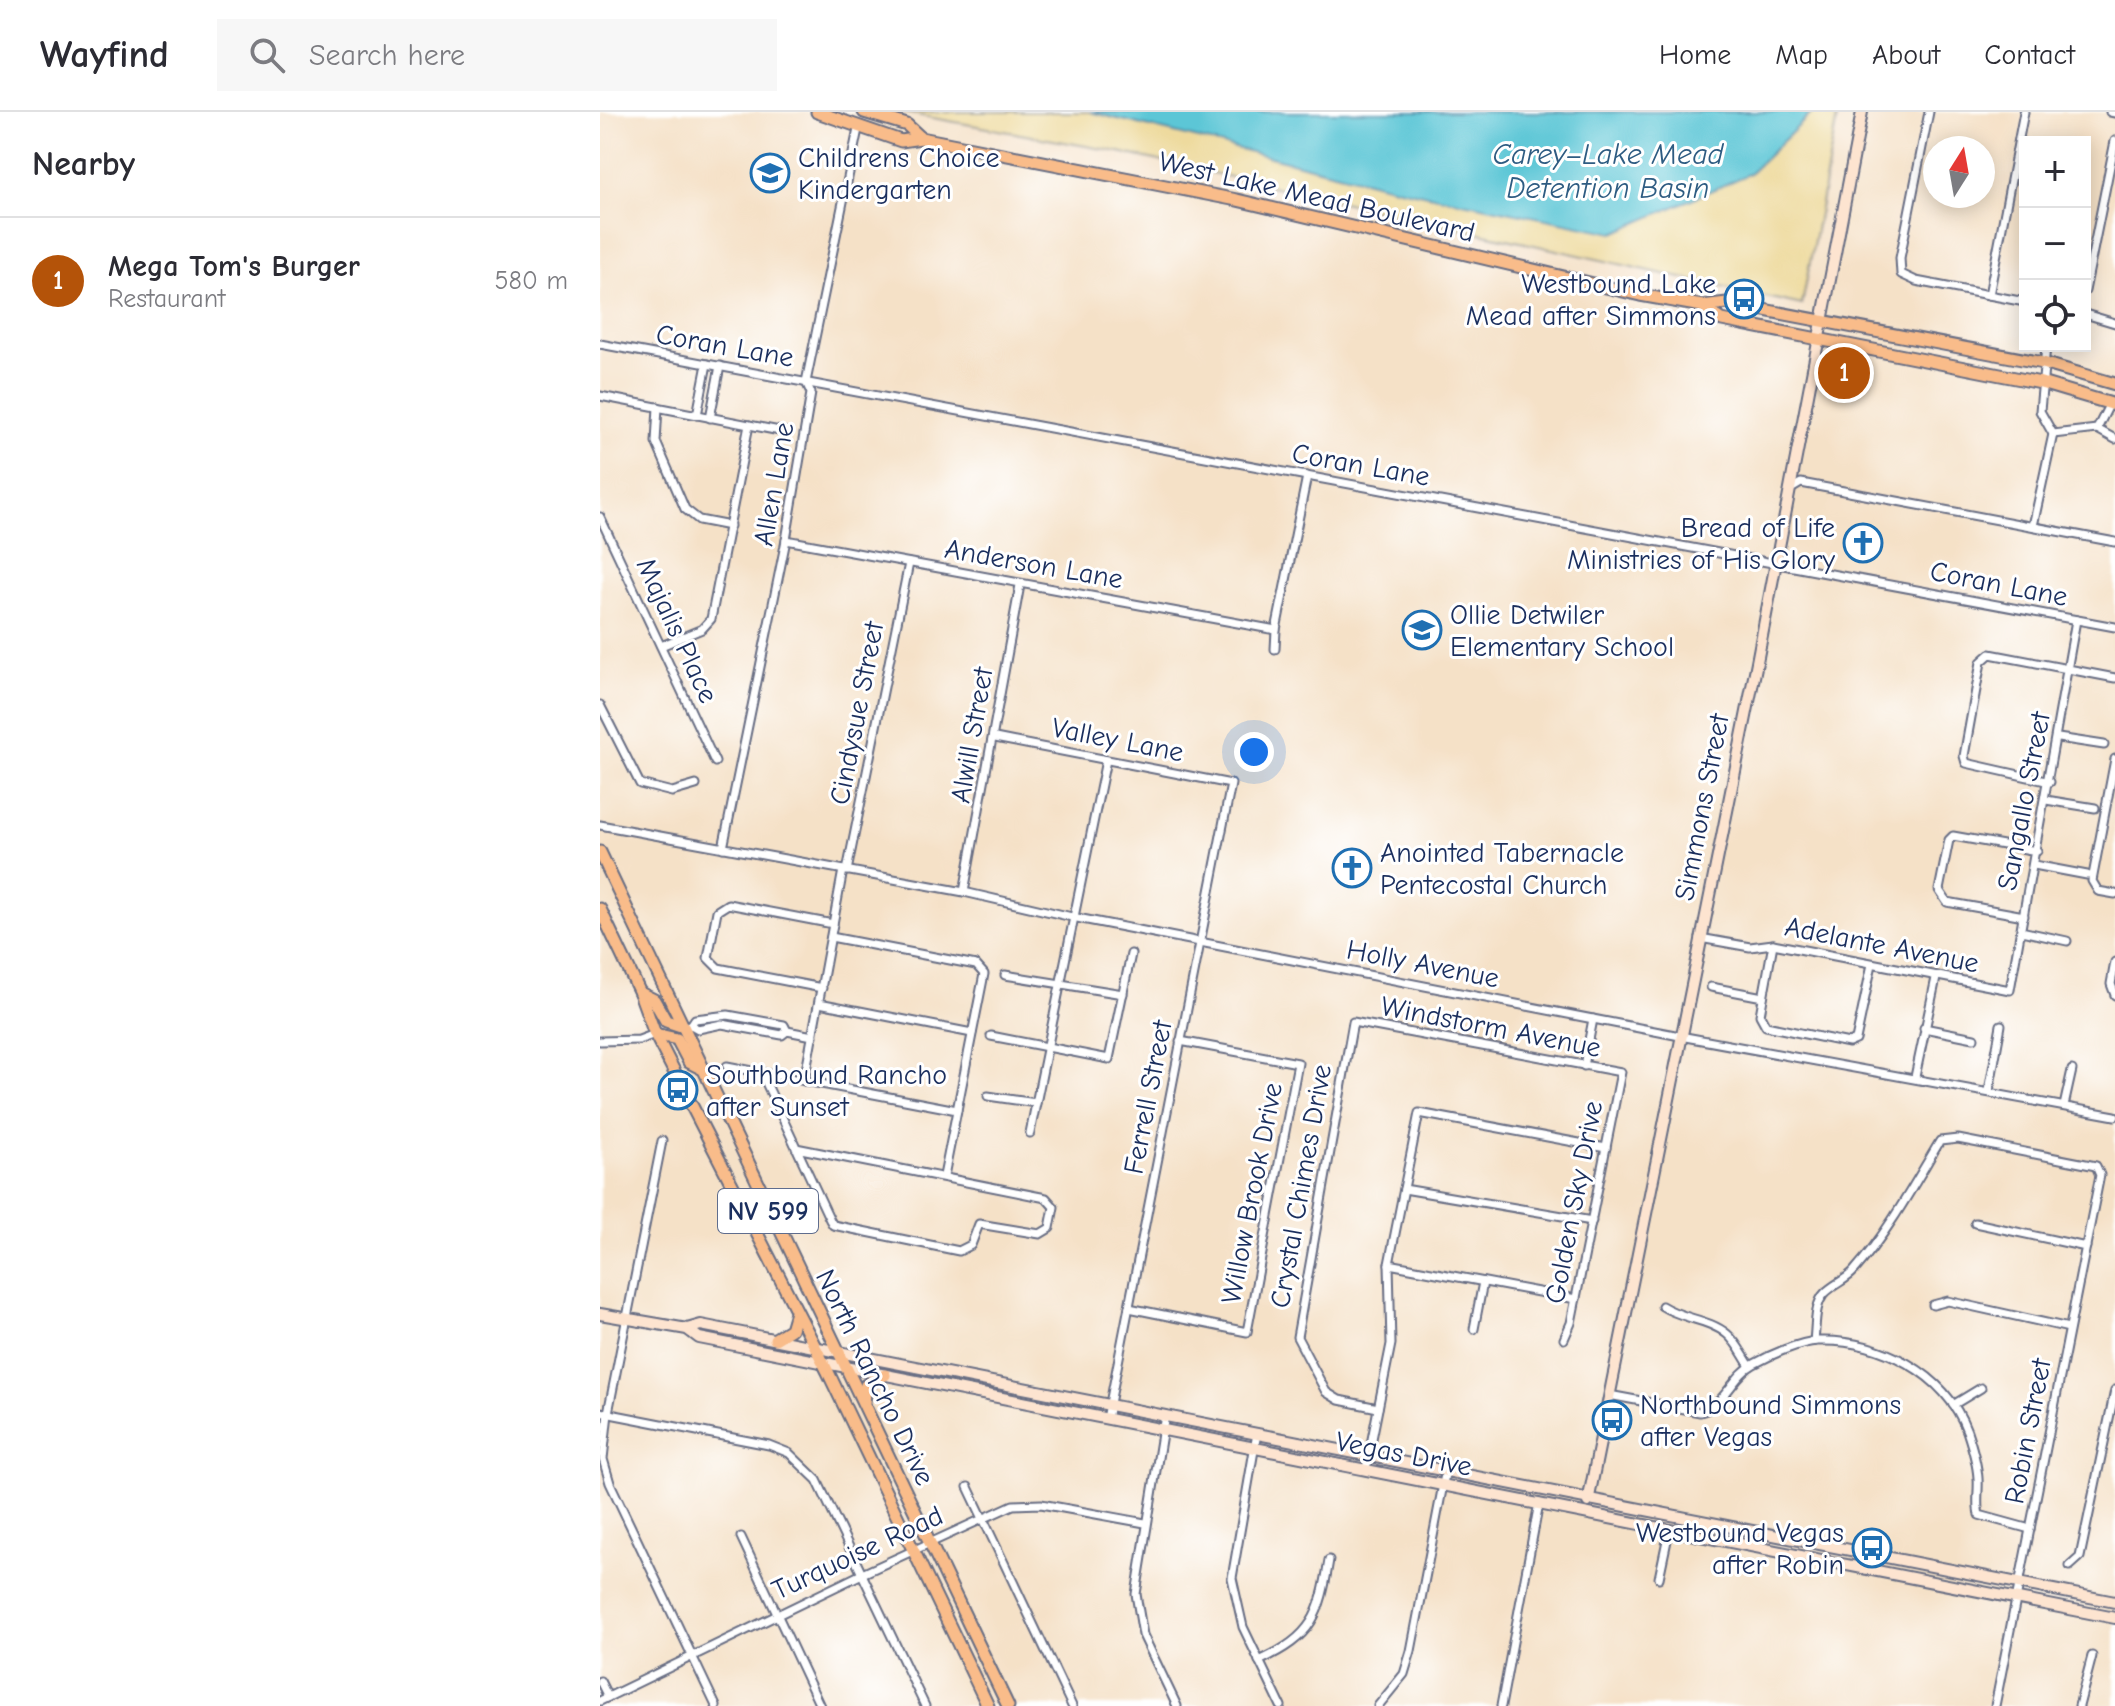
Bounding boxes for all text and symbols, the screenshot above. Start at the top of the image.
search box [217,19,777,91]
text: Wayfind [40,33,169,77]
icon: search [245,33,289,77]
text: Search here [309,38,465,73]
text: Home [1659,39,1731,71]
text: Map [1775,39,1828,71]
text: About [1872,39,1940,71]
text: Contact [1984,39,2075,71]
north arrow [1923,136,1995,208]
map controls [2019,136,2091,352]
button: + [2019,136,2091,208]
water label: Carey–Lake Mead Detention Basin [1492,137,1725,206]
place label: Childrens Choice Kindergarten [798,142,1000,206]
text: Nearby [32,144,135,184]
street label: West Lake Mead Boulevard [1156,145,1478,249]
school or university icon: Childrens Choice Kindergarten [749,152,791,194]
button: − [2019,208,2091,280]
text: Mega Tom's Burger [108,249,360,284]
text: 1 [53,266,63,296]
text: 580 m [494,266,568,296]
place label: Westbound Lake Mead after Simmons [1466,268,1716,332]
bus stop icon: Westbound Lake Mead after Simmons [1723,278,1765,320]
button: locate [2019,280,2091,352]
text: Restaurant [108,284,225,314]
street label: Coran Lane [653,318,796,374]
pin: 1 [1818,343,1870,403]
street label: Allen Lane [747,420,801,548]
street label: Coran Lane [1289,437,1432,493]
place label: Bread of Life Ministries of His Glory [1567,512,1835,576]
church icon: Bread of Life Ministries of His Glory [1842,522,1884,564]
street label: Anderson Lane [942,533,1125,595]
street label: Majalis Place [630,553,725,708]
street label: Coran Lane [1927,555,2070,613]
place label: Ollie Detwiler Elementary School [1450,599,1674,663]
school or university icon: Ollie Detwiler Elementary School [1401,609,1443,651]
street label: Cindysue Street [824,618,891,807]
street label: Alwill Street [944,664,1000,806]
street label: Sangallo Street [1991,708,2057,893]
street label: Simmons Street [1668,710,1736,903]
street label: Valley Lane [1049,712,1186,768]
your location [1234,732,1274,772]
place label: Anointed Tabernacle Pentecostal Church [1380,837,1624,901]
church icon: Anointed Tabernacle Pentecostal Church [1331,847,1373,889]
street label: Adelante Avenue [1782,910,1982,979]
street label: Holly Avenue [1344,934,1502,994]
street label: Windstorm Avenue [1378,990,1604,1064]
street label: Ferrell Street [1117,1017,1179,1177]
place label: Southbound Rancho after Sunset [706,1059,947,1123]
street label: Crystal Chimes Drive [1264,1062,1338,1310]
bus stop icon: Southbound Rancho after Sunset [657,1069,699,1111]
street label: Willow Brook Drive [1215,1080,1289,1306]
street label: Golden Sky Drive [1539,1098,1609,1306]
road number: NV 599 [718,1189,818,1233]
street label: North Rancho Drive [809,1264,941,1490]
street label: Robin Street [1998,1355,2058,1507]
place label: Northbound Simmons after Vegas [1640,1389,1901,1453]
bus stop icon: Northbound Simmons after Vegas [1591,1399,1633,1441]
street label: Vegas Drive [1333,1425,1475,1483]
street label: Turquoise Road [767,1499,948,1606]
place label: Westbound Vegas after Robin [1636,1517,1844,1581]
bus stop icon: Westbound Vegas after Robin [1851,1527,1893,1569]

